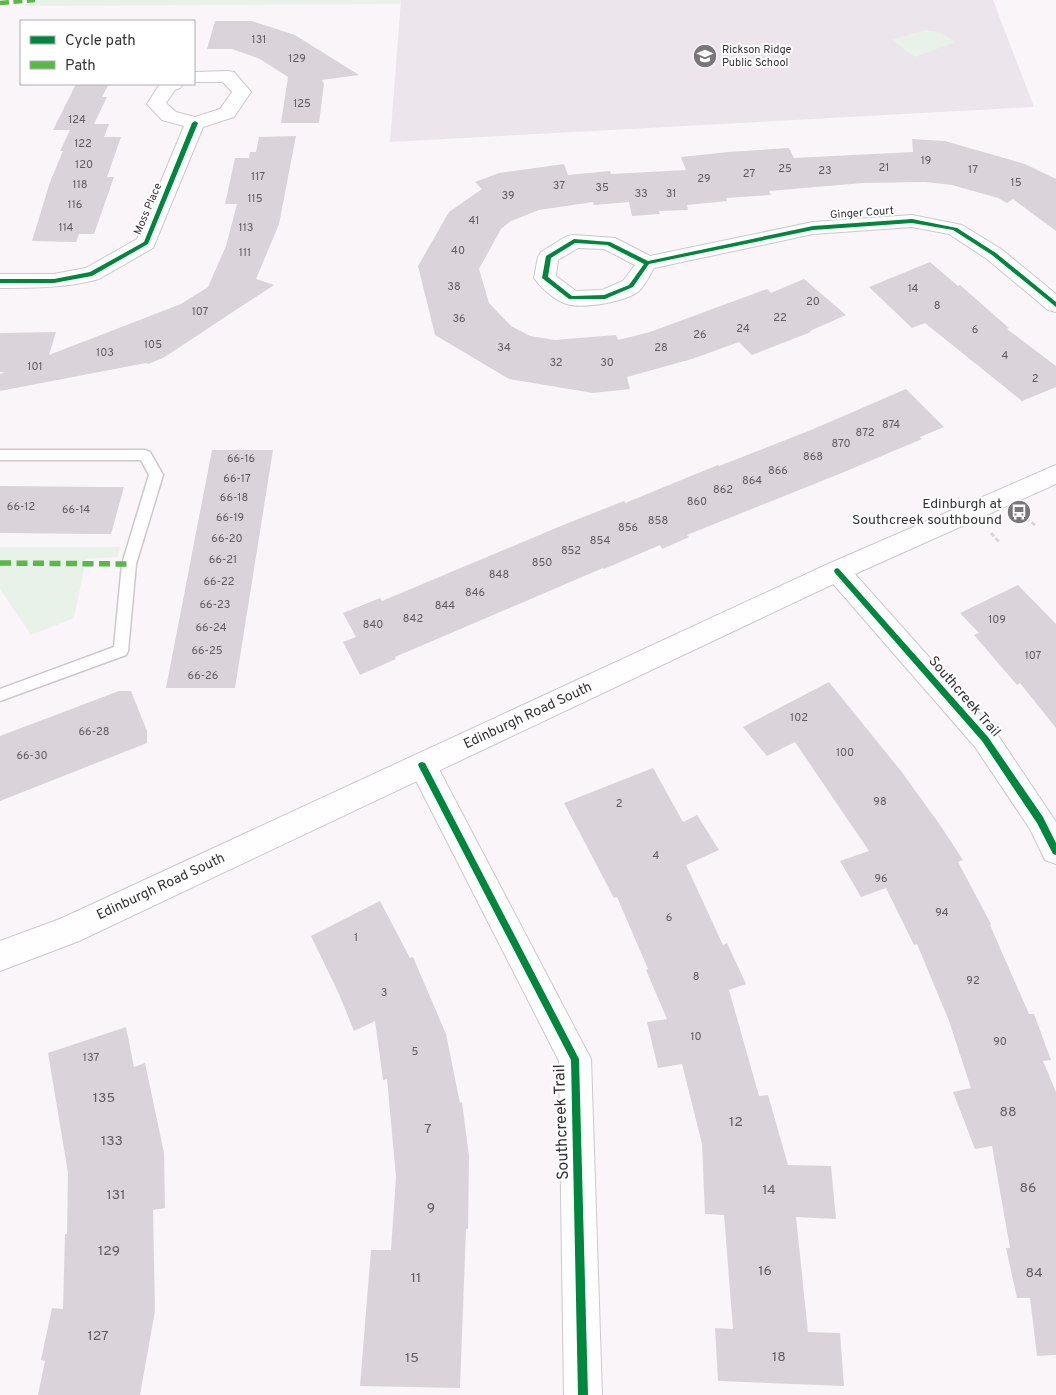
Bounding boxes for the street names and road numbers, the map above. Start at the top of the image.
street label: Moss Place [131,181,165,237]
street label: Ginger Court [830,204,894,222]
street label: Southcreek Trail [924,653,1004,741]
street label: Edinburgh Road South [461,679,595,753]
street label: Edinburgh Road South [94,850,228,924]
street label: Southcreek Trail [550,1064,574,1180]

